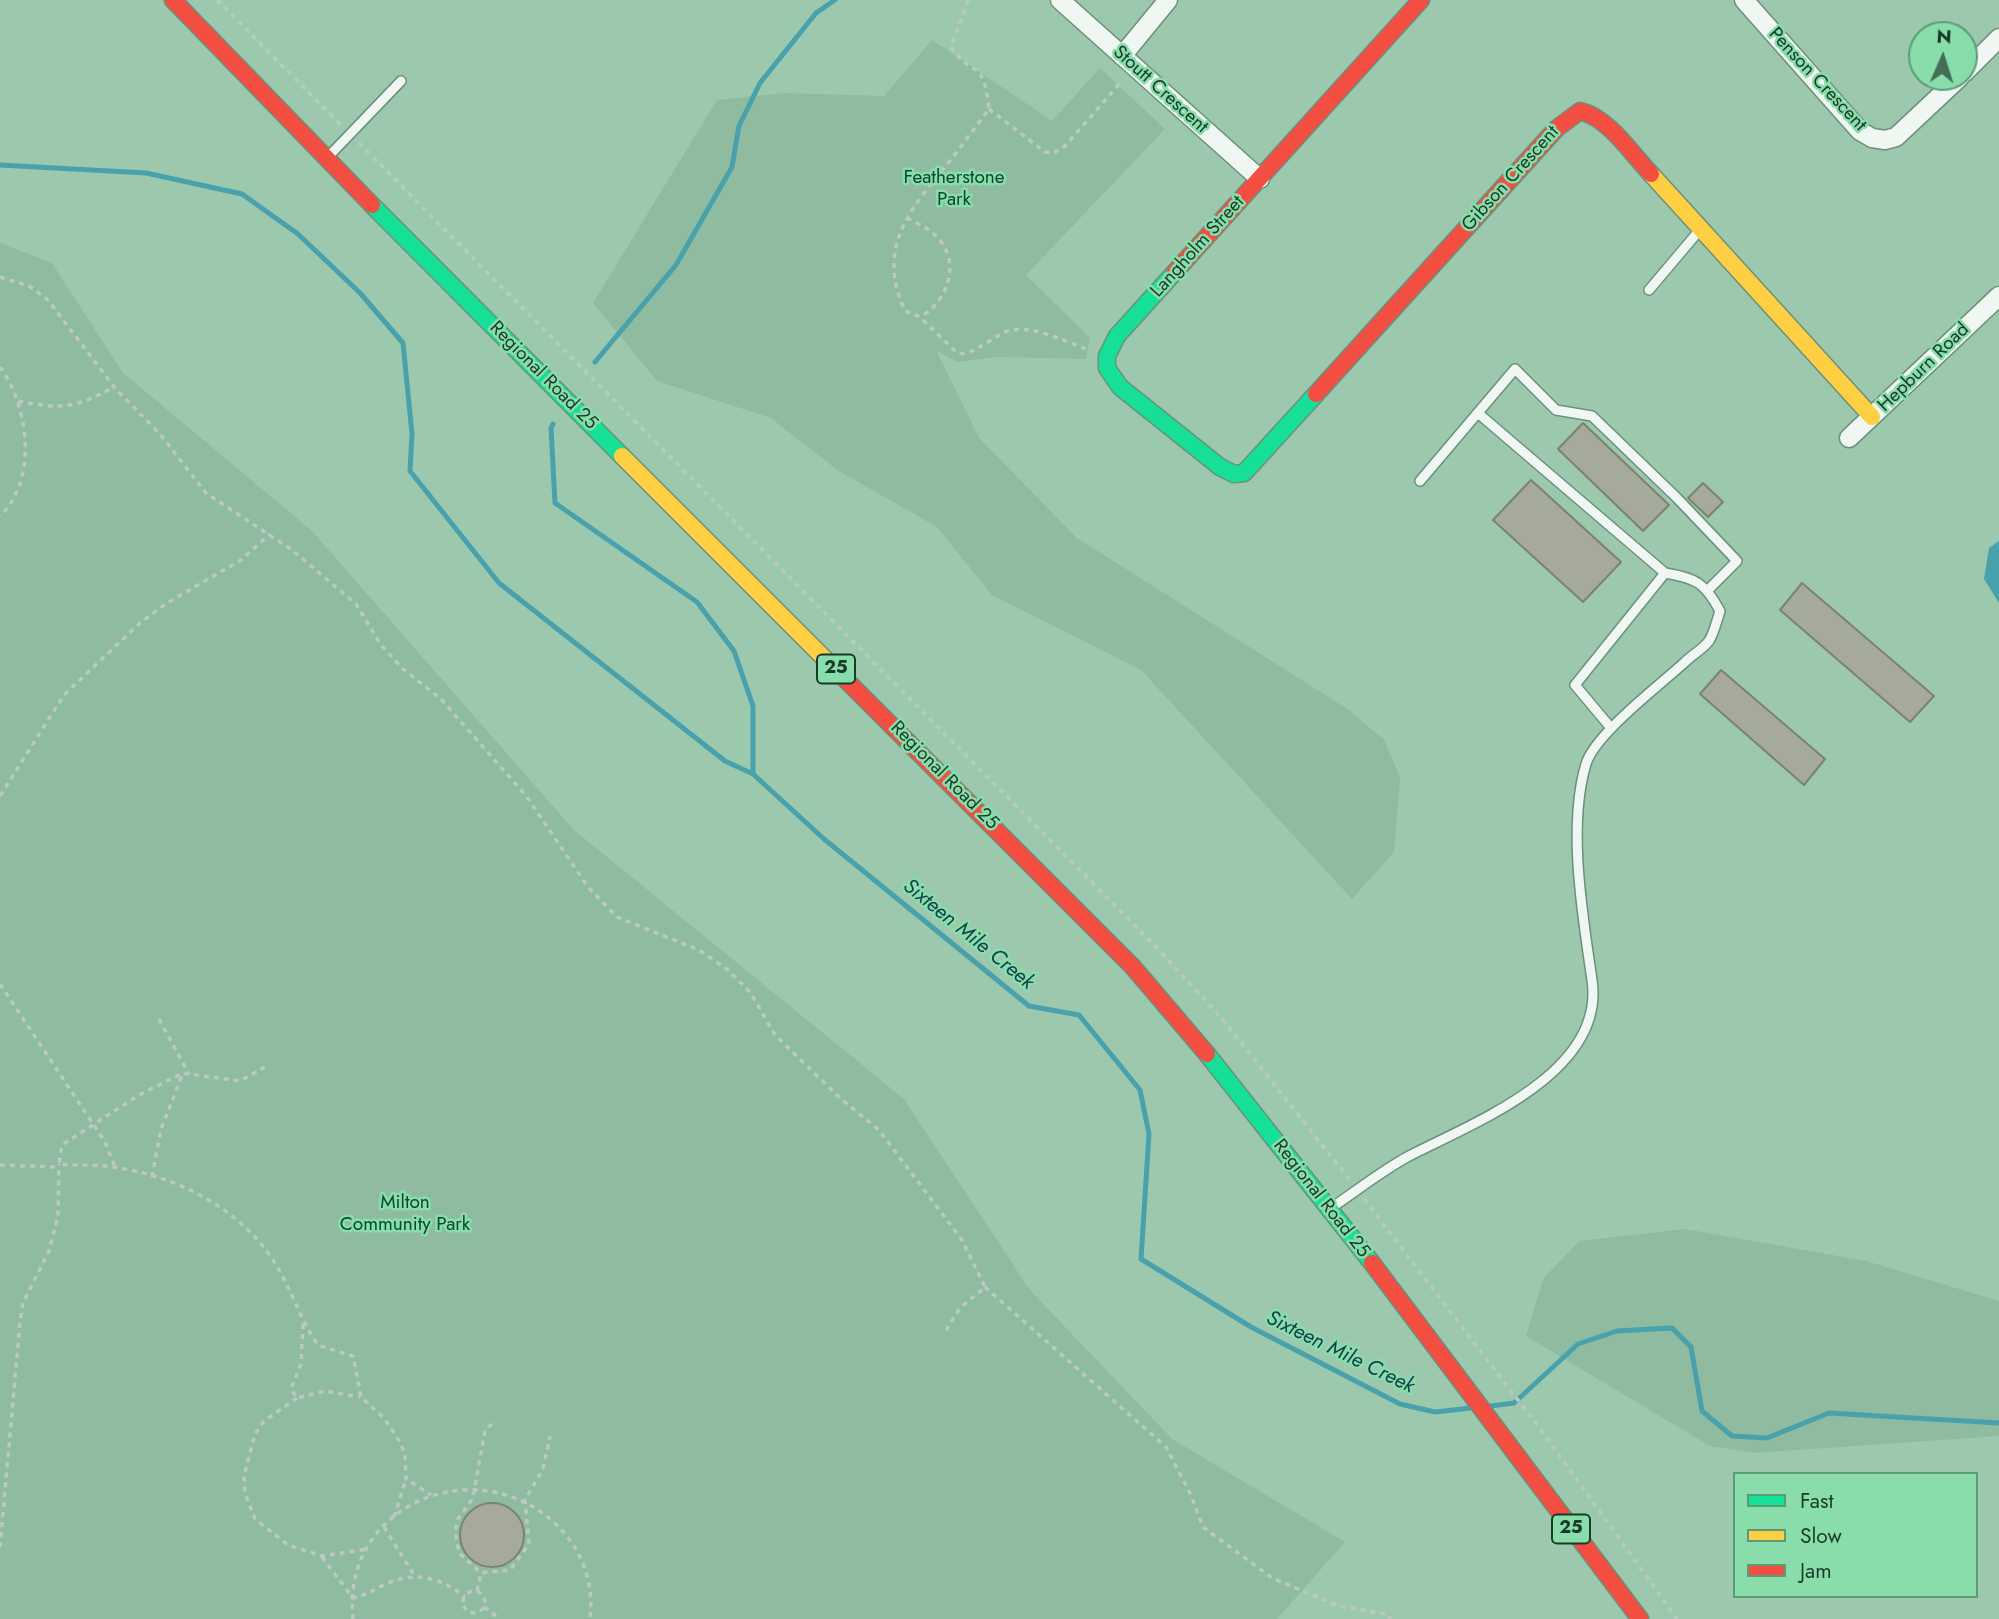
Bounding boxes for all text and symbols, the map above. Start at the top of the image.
north arrow [1908,21,1978,91]
street label: Penson Crescent [1763,23,1871,137]
text: N [1936,23,1952,50]
street label: Stoutt Crescent [1108,41,1212,139]
street label: Gibson Crescent [1458,121,1564,237]
park label: Featherstone Park [903,167,1005,211]
street label: Langholm Street [1146,191,1250,303]
street label: Regional Road 25 [484,317,602,435]
street label: Hepburn Road [1874,319,1974,417]
road number: 25 [817,654,855,684]
street label: Regional Road 25 [885,717,1003,835]
water label: Sixteen Mile Creek [897,874,1039,996]
street label: Regional Road 25 [1268,1135,1374,1263]
park label: Milton Community Park [340,1192,470,1236]
water label: Sixteen Mile Creek [1262,1306,1418,1400]
legend [1733,1472,1978,1598]
text: Fast [1800,1486,1833,1516]
road number: 25 [1552,1514,1590,1544]
text: Slow [1800,1521,1842,1551]
text: Jam [1800,1556,1832,1586]

